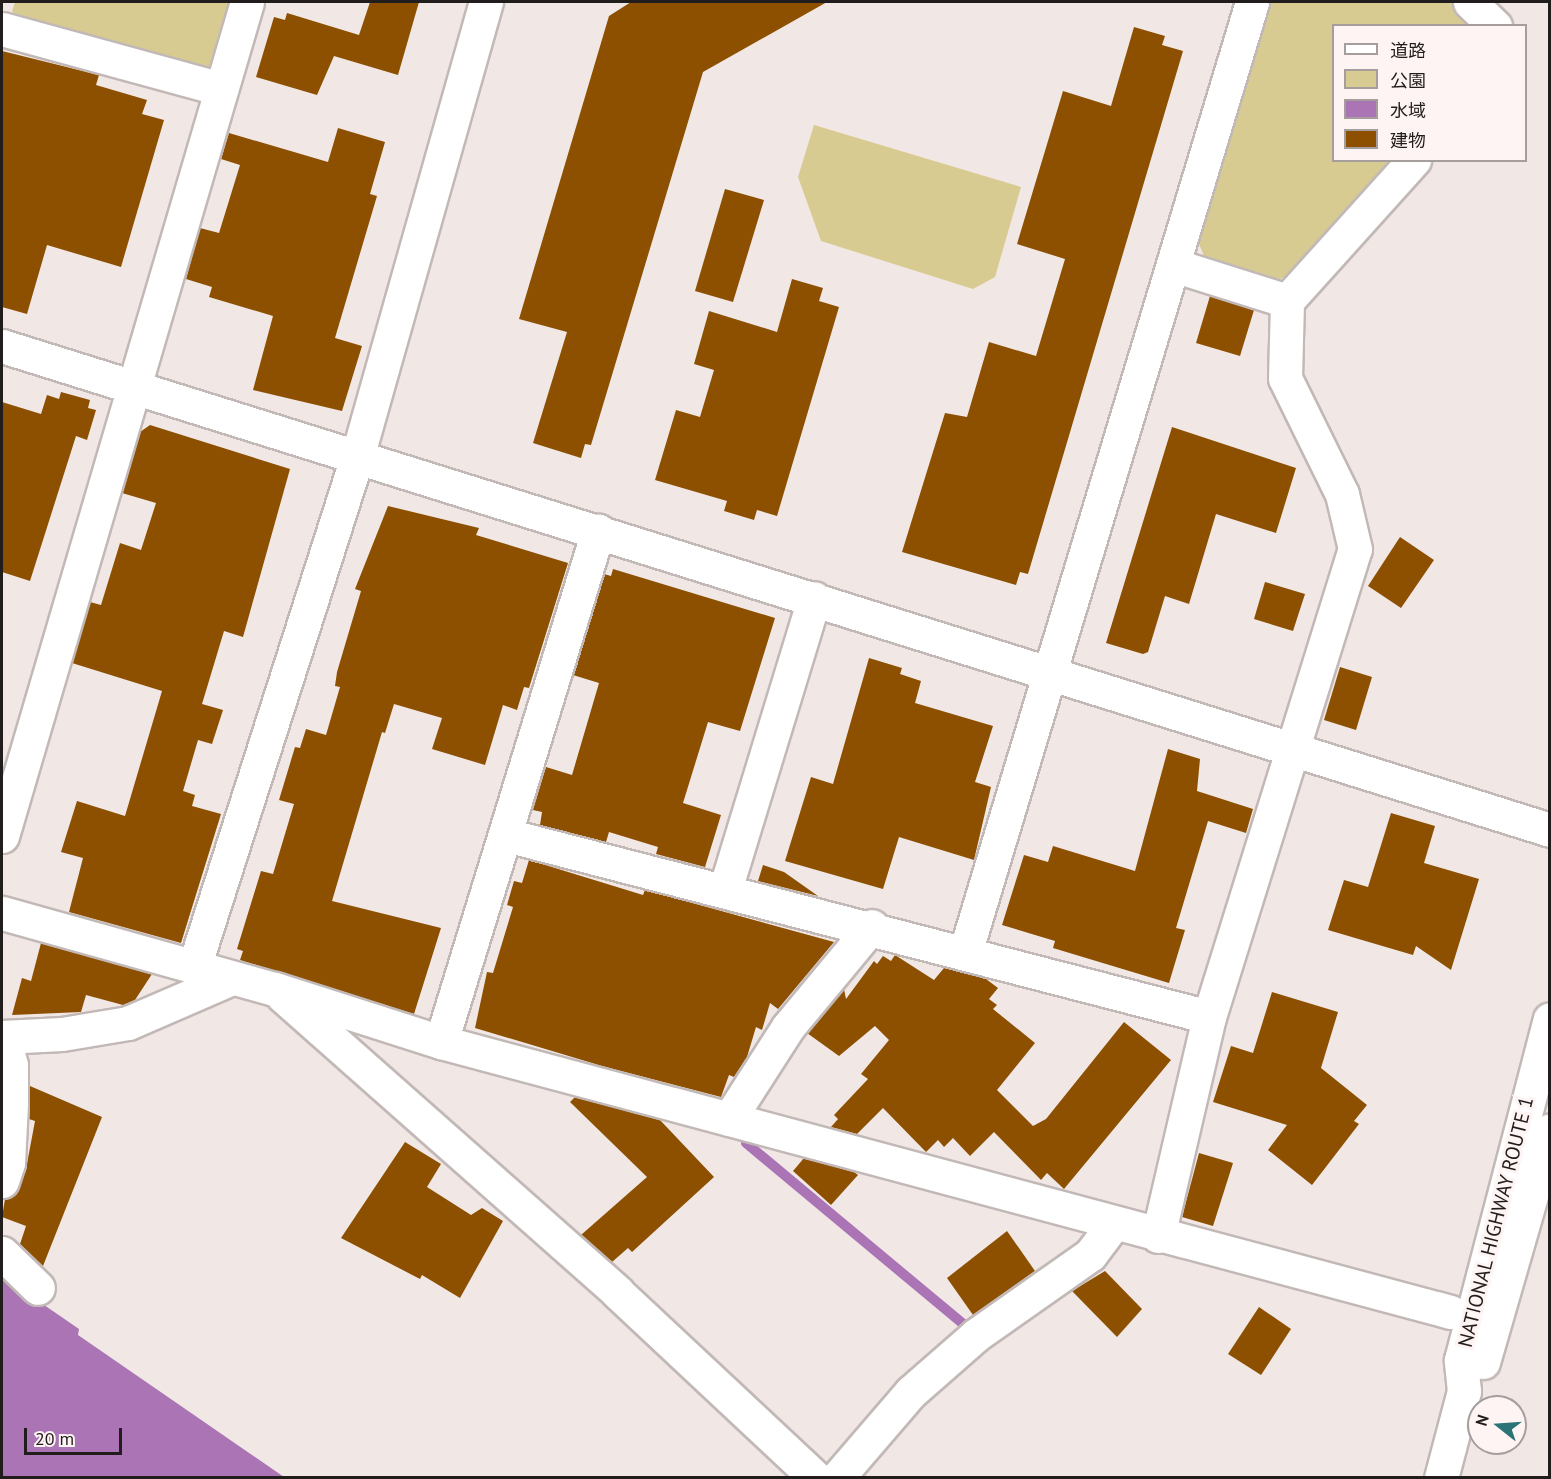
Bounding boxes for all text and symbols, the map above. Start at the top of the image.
legend [1332,24,1527,162]
text: 道路 [1390,39,1426,62]
text: 公園 [1390,69,1426,92]
text: 水域 [1390,99,1426,122]
text: 建物 [1390,129,1426,152]
street label: NATIONAL HIGHWAY ROUTE 1 [1453,1094,1539,1350]
north arrow [1467,1395,1527,1455]
text: N [1471,1412,1493,1428]
scale bar [27,1416,124,1454]
text: 20 m [35,1427,74,1450]

